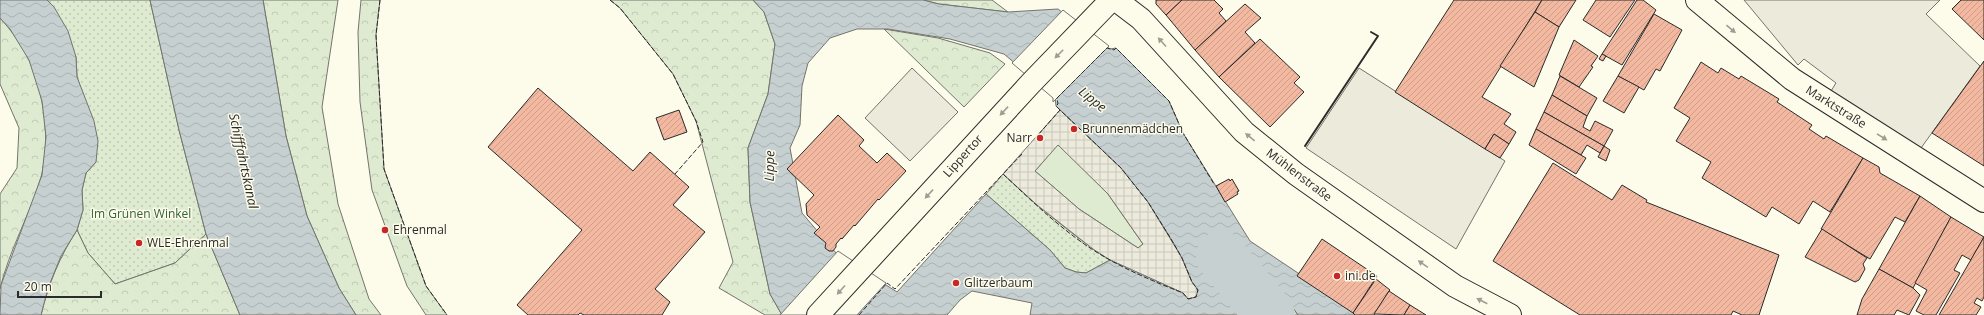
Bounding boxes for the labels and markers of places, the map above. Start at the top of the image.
place label: Brunnenmädchen [1082,120,1183,137]
marker: Brunnenmädchen [1069,124,1079,134]
place label: Narr [1006,129,1032,146]
marker: Narr [1035,133,1045,143]
place label: Ehrenmal [393,221,447,238]
marker: Ehrenmal [380,225,390,235]
place label: WLE-Ehrenmal [147,234,229,251]
marker: WLE-Ehrenmal [134,238,144,248]
place label: ini.de [1345,267,1376,284]
marker: ini.de [1332,271,1342,281]
place label: Glitzerbaum [964,274,1033,291]
marker: Glitzerbaum [951,278,961,288]

